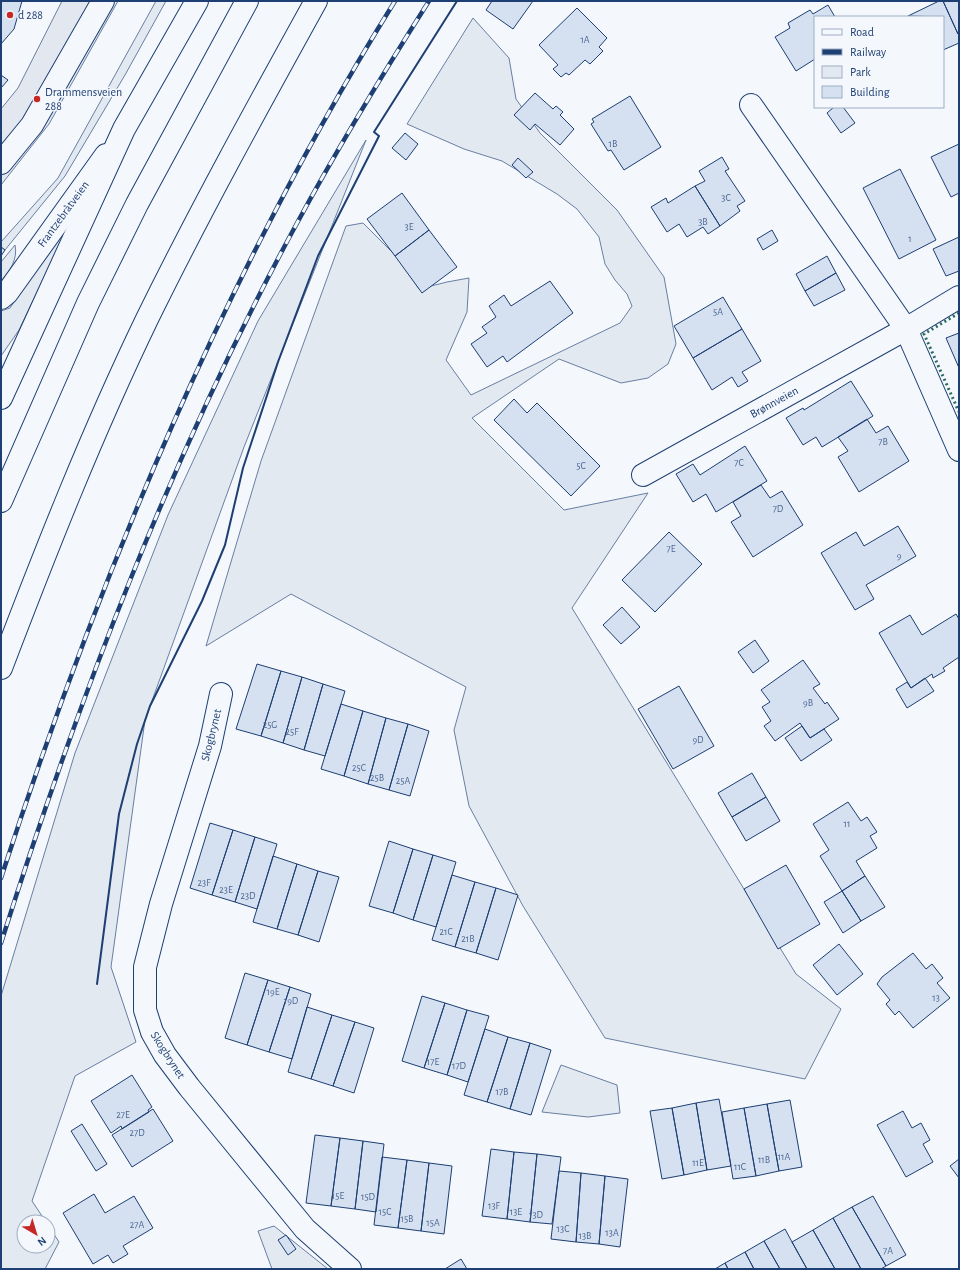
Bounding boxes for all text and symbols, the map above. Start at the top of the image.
place label: d 288 [18,9,43,21]
marker: d 288 [5,10,15,20]
legend [814,16,944,108]
text: Road [850,26,874,38]
house number: 1A [580,35,590,45]
text: Railway [850,46,886,59]
text: Park [850,66,871,78]
place label: Drammensveien 288 [45,86,122,112]
text: Building [850,86,890,98]
marker: Drammensveien 288 [32,94,42,104]
house number: 1B [609,139,617,149]
street label: Frantzebråtveien [35,179,91,249]
house number: 3C [721,193,731,203]
house number: 3B [698,217,708,227]
house number: 3E [405,222,414,232]
house number: 1 [908,234,912,244]
house number: 5A [713,307,723,317]
street label: Brønnveien [748,384,800,420]
house number: 7B [878,437,888,447]
house number: 7C [734,458,744,468]
house number: 5C [576,461,586,471]
house number: 7D [773,504,784,514]
house number: 7E [667,544,676,554]
house number: 9 [897,551,902,561]
house number: 9B [803,698,813,708]
street label: Skogbrynet [199,708,224,763]
house number: 25G [263,720,277,730]
house number: 25F [285,727,299,737]
house number: 9D [692,735,704,745]
house number: 25C [352,763,366,773]
house number: 25B [370,773,384,783]
house number: 25A [396,776,410,786]
house number: 11 [844,819,850,829]
house number: 23F [197,878,211,888]
house number: 23E [219,885,233,895]
house number: 23D [240,891,256,901]
house number: 21C [439,927,453,937]
house number: 21B [461,934,475,944]
house number: 19E [267,987,280,997]
house number: 13 [932,993,940,1003]
house number: 19D [284,996,299,1006]
street label: Skogbrynet [148,1029,188,1081]
house number: 17E [427,1057,439,1067]
house number: 17D [452,1061,467,1071]
house number: 17B [496,1087,508,1097]
house number: 27E [116,1110,130,1120]
house number: 27D [129,1128,145,1138]
house number: 11A [778,1152,791,1162]
house number: 11B [758,1155,770,1165]
house number: 11E [692,1158,704,1168]
house number: 11C [734,1162,746,1172]
house number: 15E [332,1191,344,1201]
house number: 15D [361,1192,376,1202]
house number: 13F [488,1201,501,1211]
house number: 15C [379,1207,391,1217]
house number: 13E [510,1207,522,1217]
house number: 13D [529,1210,544,1220]
north arrow [16,1214,56,1254]
house number: 15B [401,1214,414,1224]
house number: 15A [426,1218,440,1228]
house number: 27A [130,1220,144,1230]
house number: 13C [557,1224,569,1234]
house number: 13A [605,1228,619,1238]
house number: 13B [579,1231,591,1241]
text: N [35,1235,48,1248]
house number: 7A [883,1246,893,1256]

